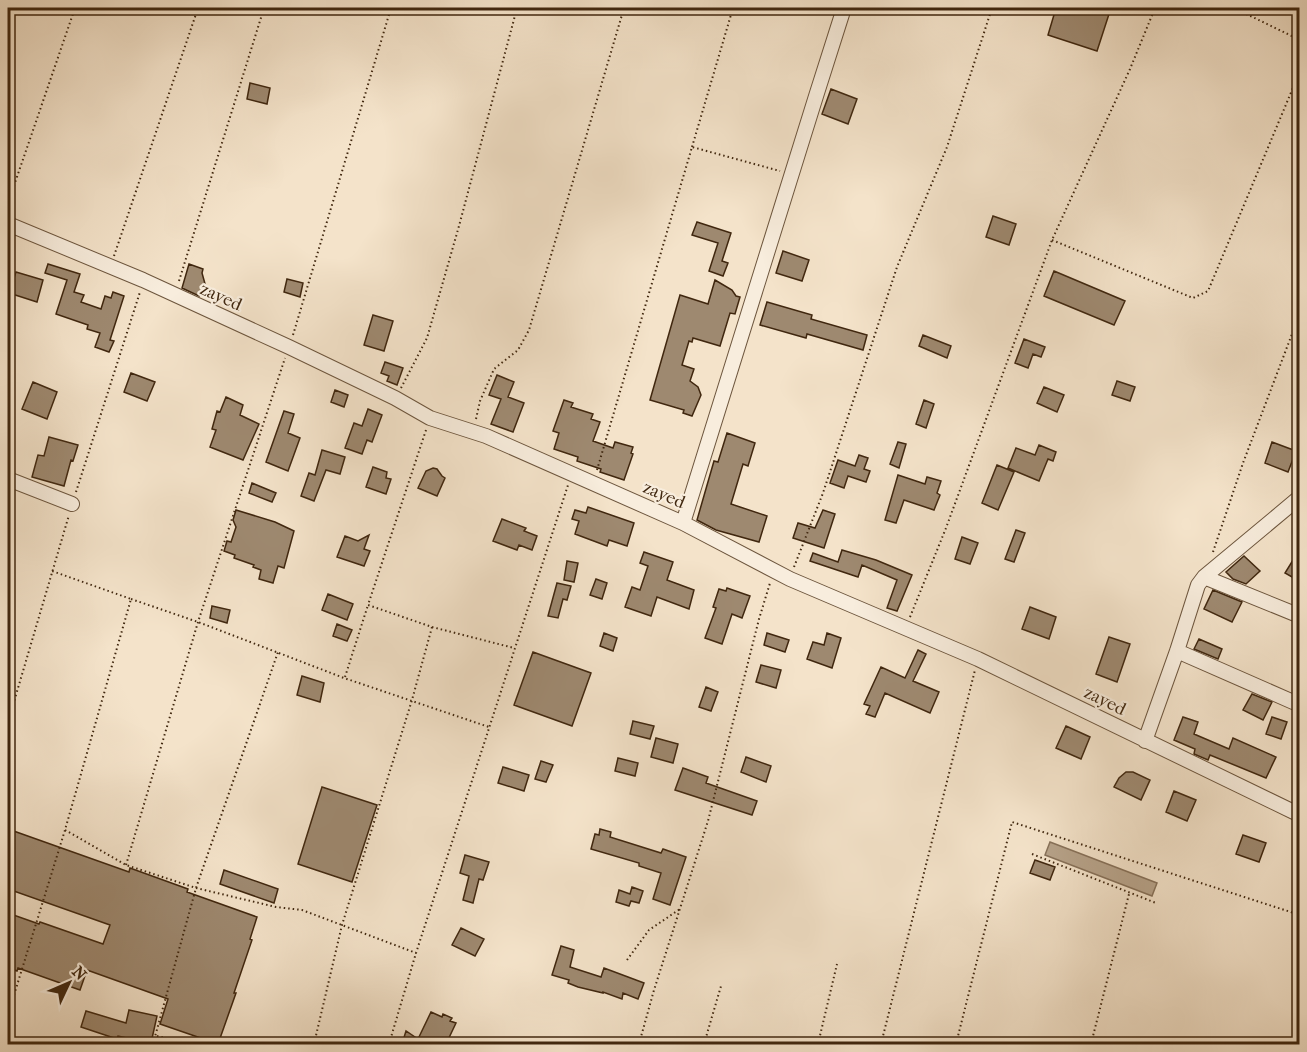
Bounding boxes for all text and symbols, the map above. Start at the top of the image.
street label: zayed [197,278,245,316]
street label: zayed [640,477,688,513]
street label: zayed [1081,682,1130,720]
north arrow [39,953,99,1013]
text: N [68,962,91,985]

